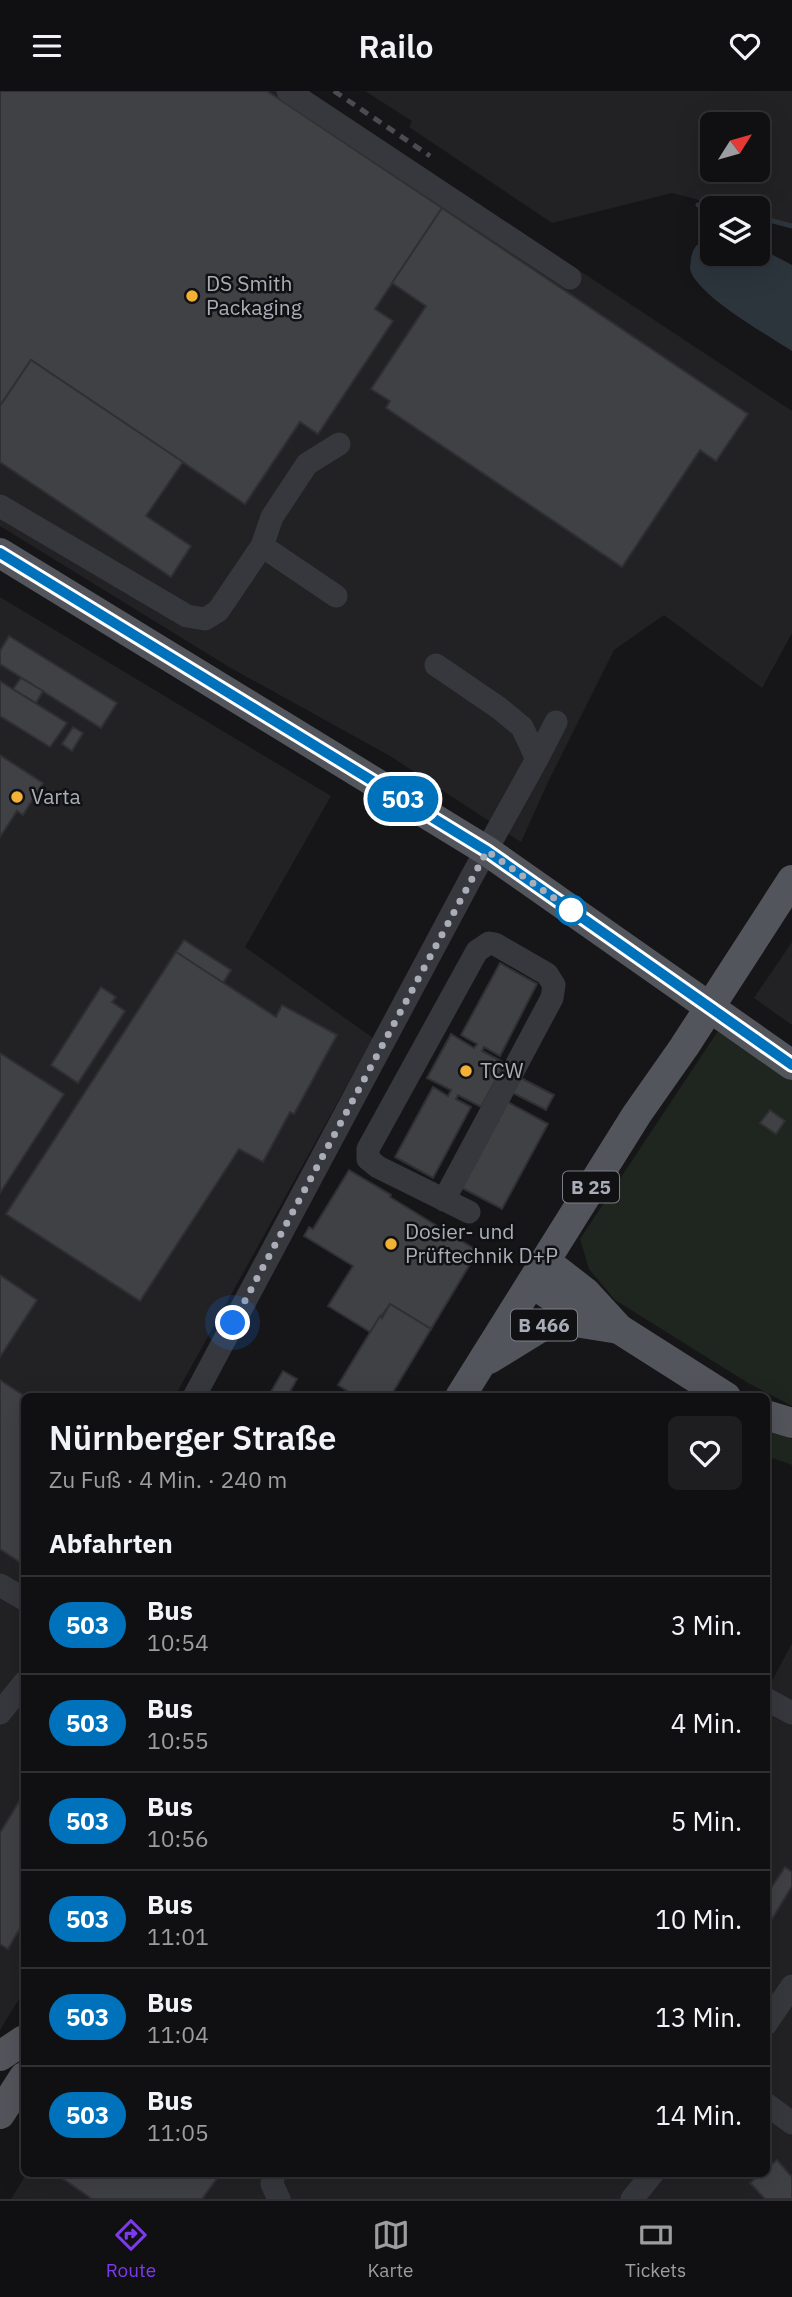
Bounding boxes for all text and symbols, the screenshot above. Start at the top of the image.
text: Railo [358,25,434,67]
icon: menu [28,27,66,65]
icon: heart [726,27,764,65]
north arrow [700,112,770,182]
map controls [700,112,770,266]
button: layers [700,196,770,266]
place label: DS Smith Packaging [206,269,302,321]
marker: DS Smith Packaging [184,288,200,304]
line badge: 503 [363,776,443,822]
place label: Varta [31,782,81,810]
text: 503 [381,783,425,815]
marker: Varta [9,789,25,805]
unlabelled marker [556,895,586,925]
place label: TCW [480,1056,524,1084]
marker: TCW [458,1063,474,1079]
road number: B 25 [563,1171,619,1203]
place label: Dosier- und Prüftechnik D+P [405,1217,558,1269]
marker: Dosier- und Prüftechnik D+P [383,1236,399,1252]
your location [215,1305,250,1340]
road number: B 466 [511,1309,577,1341]
text: Nürnberger Straße [49,1416,336,1459]
button: heart [668,1416,742,1490]
text: Zu Fuß · 4 Min. · 240 m [49,1464,287,1494]
text: Abfahrten [49,1526,173,1560]
text: Bus [147,1593,193,1627]
text: 3 Min. [671,1608,742,1642]
text: 503 [66,1609,109,1641]
text: 10:54 [147,1627,209,1657]
text: Bus [147,1691,193,1725]
text: 4 Min. [671,1706,742,1740]
text: 503 [66,1707,109,1739]
text: 10:55 [147,1725,209,1755]
text: Bus [147,1789,193,1823]
text: 5 Min. [671,1804,742,1838]
text: 503 [66,1805,109,1837]
text: 10:56 [147,1823,209,1853]
text: Bus [147,1887,193,1921]
text: 10 Min. [655,1902,742,1936]
text: 503 [66,1903,109,1935]
text: 11:01 [147,1921,209,1951]
text: Bus [147,1985,193,2019]
text: 13 Min. [655,2000,742,2034]
text: 503 [66,2001,109,2033]
text: 11:04 [147,2019,209,2049]
text: Bus [147,2083,193,2117]
text: 14 Min. [655,2098,742,2132]
text: 503 [66,2099,109,2131]
text: 11:05 [147,2117,209,2147]
tab: Route [106,2216,156,2282]
tab: Karte [368,2216,414,2282]
tab: Tickets [625,2216,686,2282]

